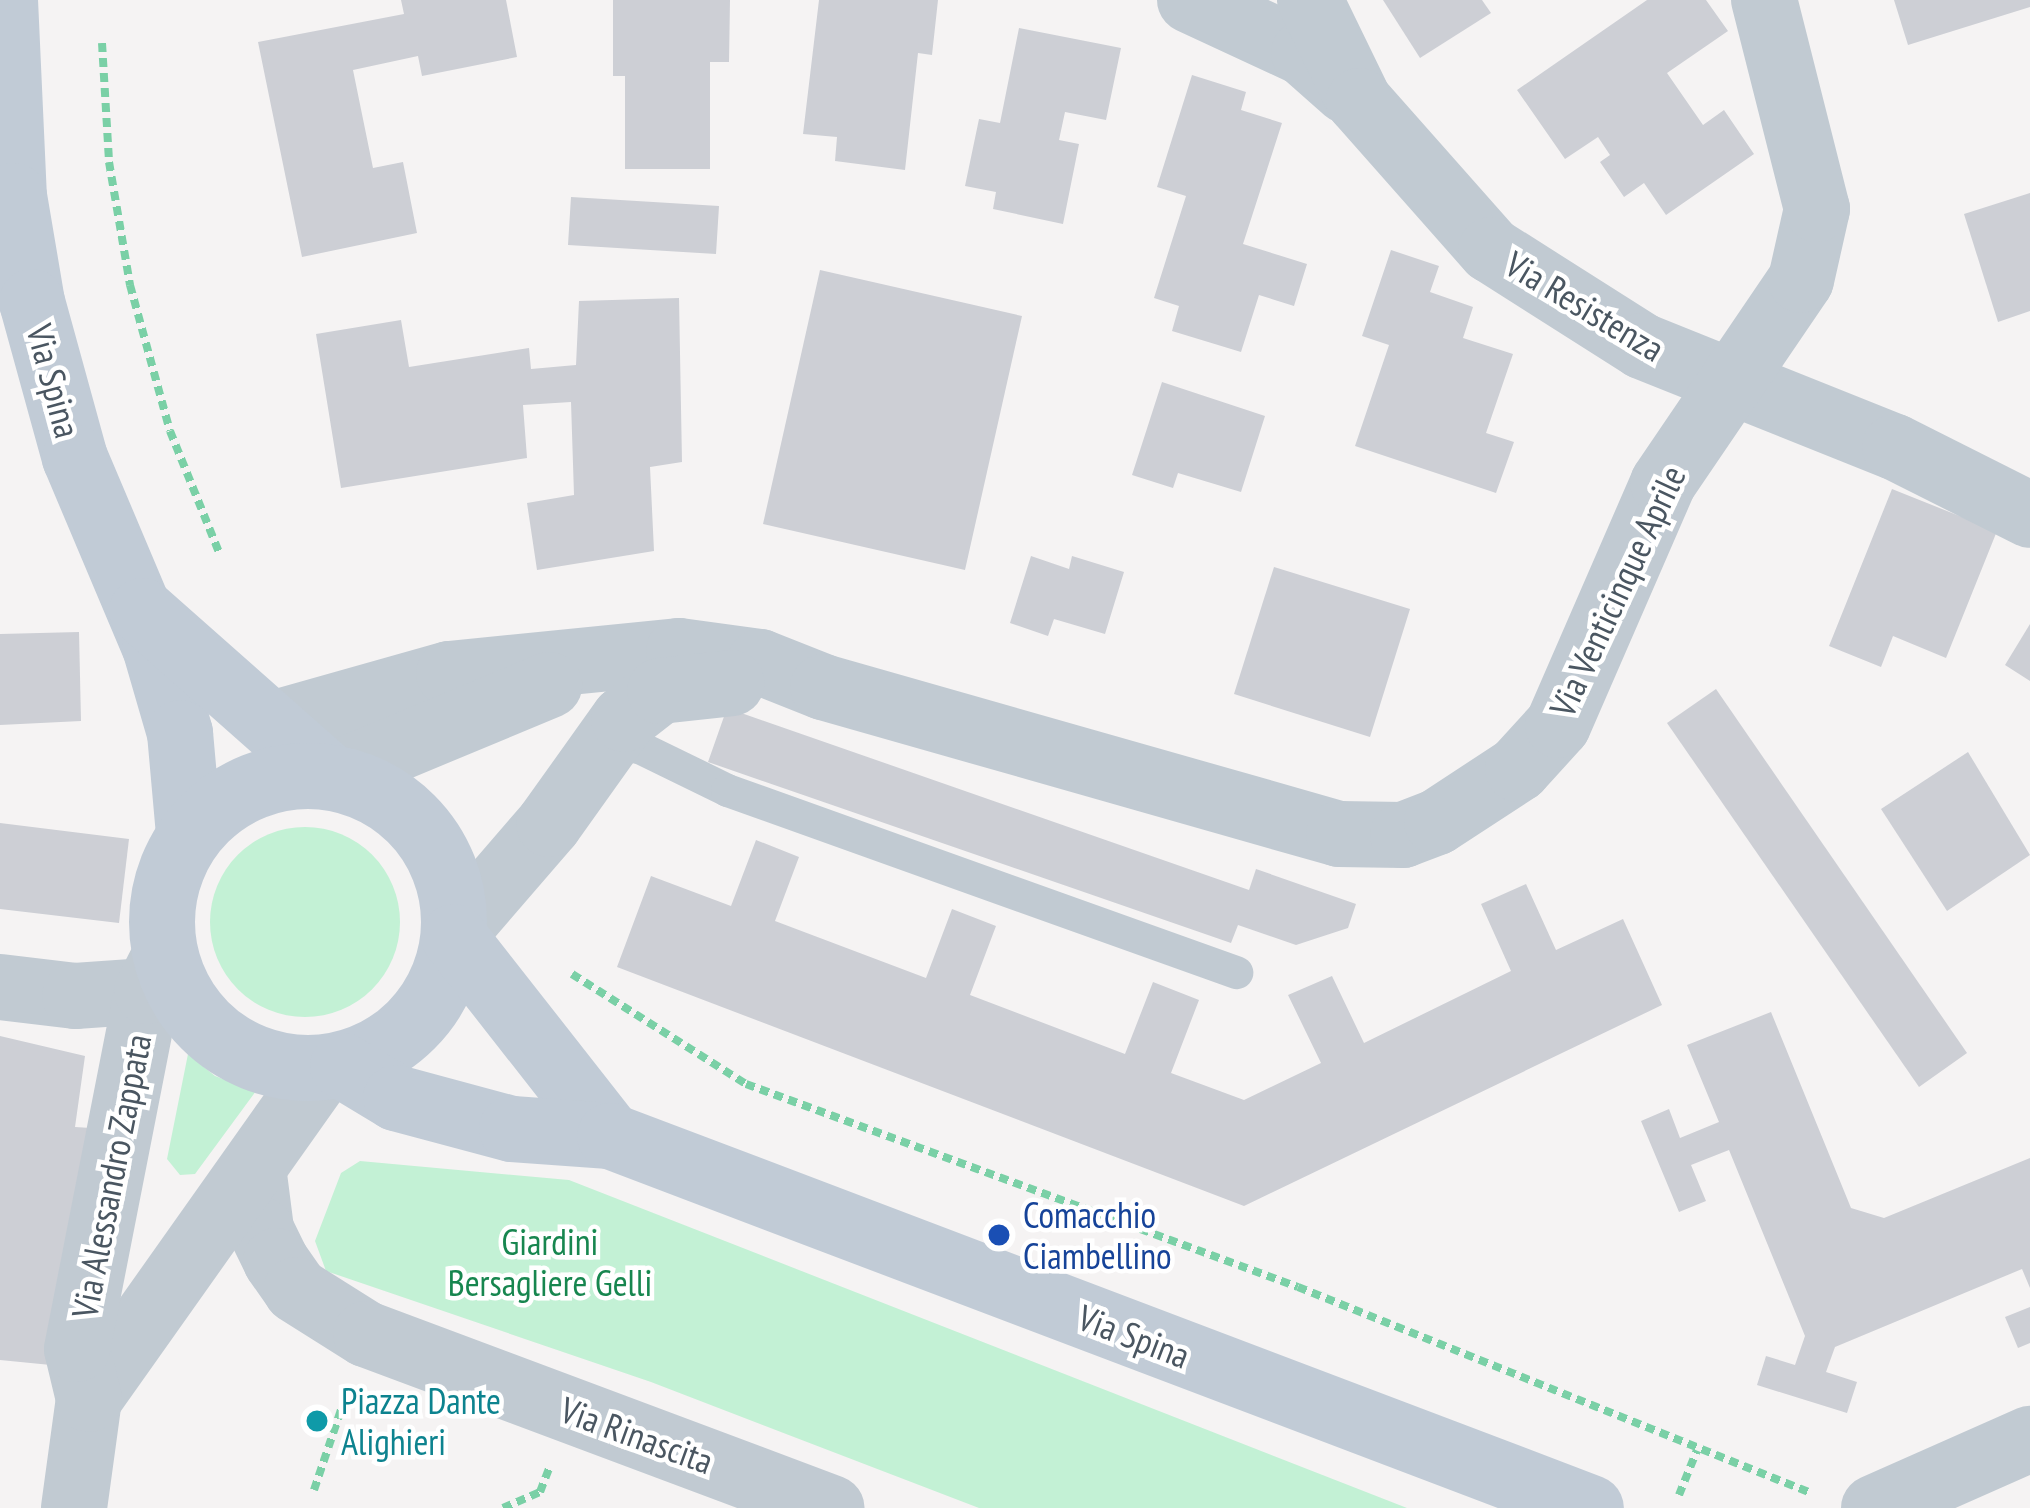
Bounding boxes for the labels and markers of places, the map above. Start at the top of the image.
place label: Comacchio Ciambellino [1023,1192,1172,1277]
marker: Comacchio Ciambellino [986,1222,1012,1248]
place label: Piazza Dante Alighieri [341,1378,501,1463]
marker: Piazza Dante Alighieri [304,1408,330,1434]

